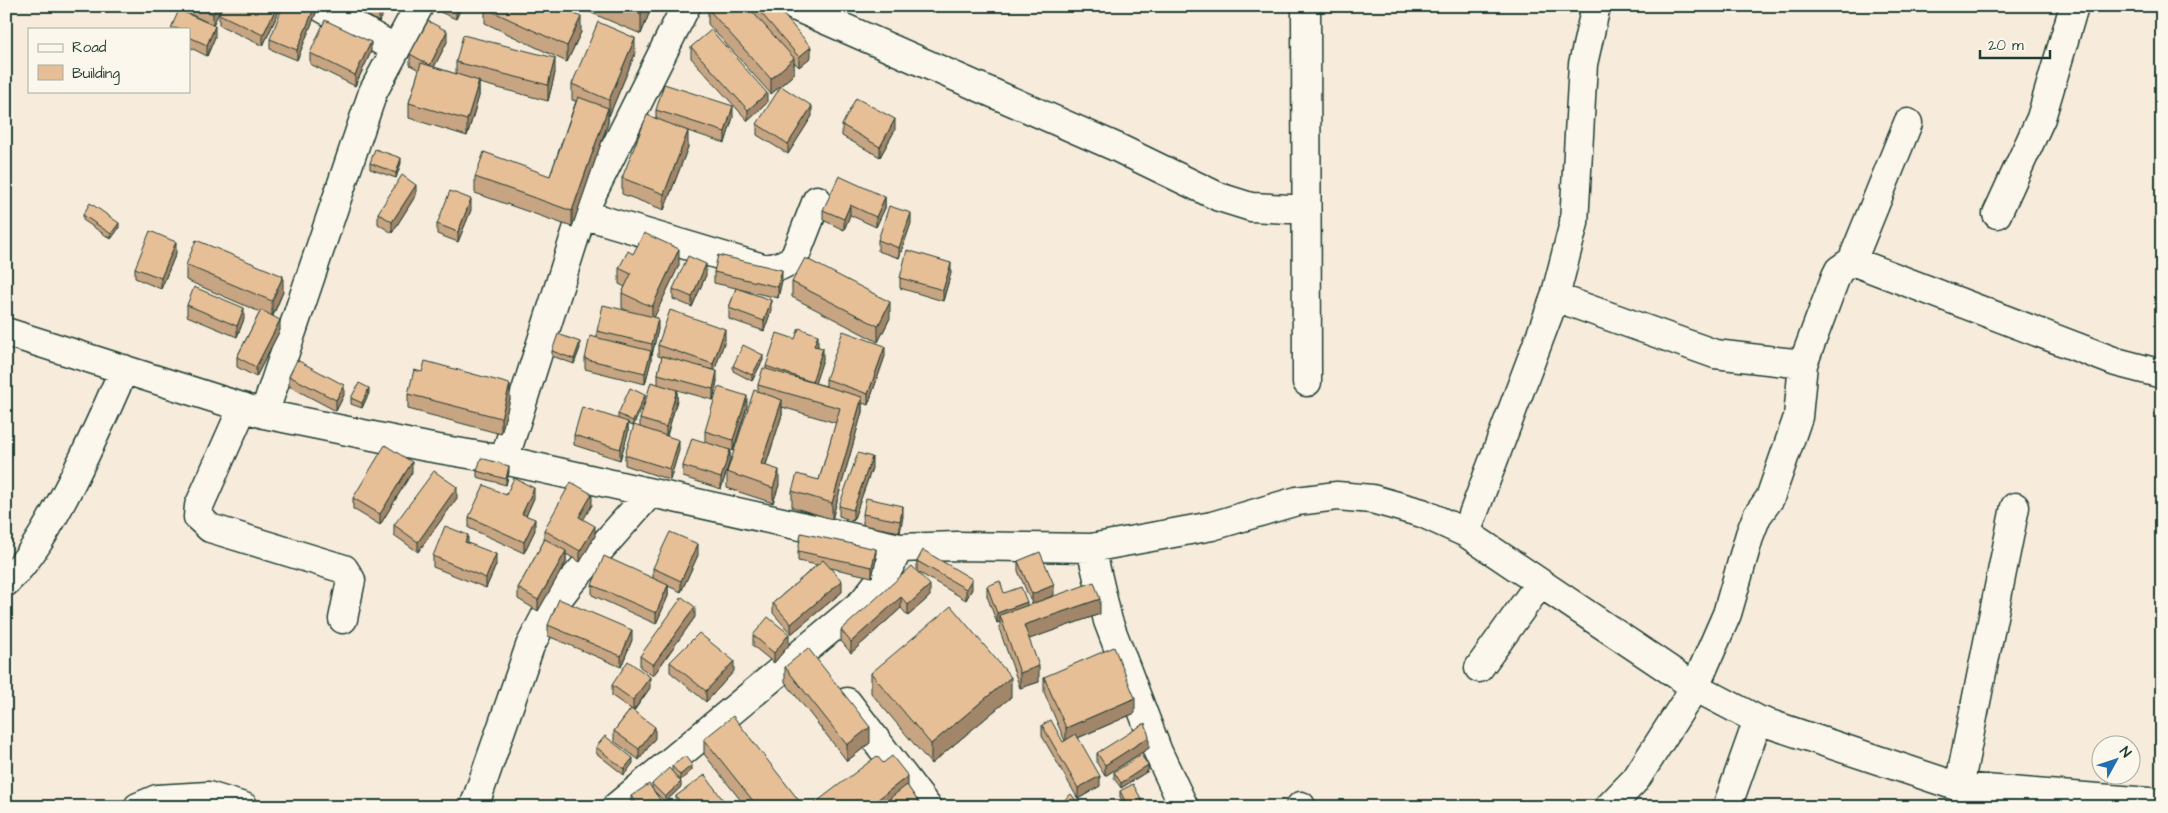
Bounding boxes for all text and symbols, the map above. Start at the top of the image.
legend [28,28,190,92]
scale bar [1980,28,2050,60]
text: 20 m [1988,35,2024,56]
text: Road [72,37,107,58]
text: Building [72,63,120,85]
north arrow [2090,736,2140,786]
text: N [2115,742,2136,762]

